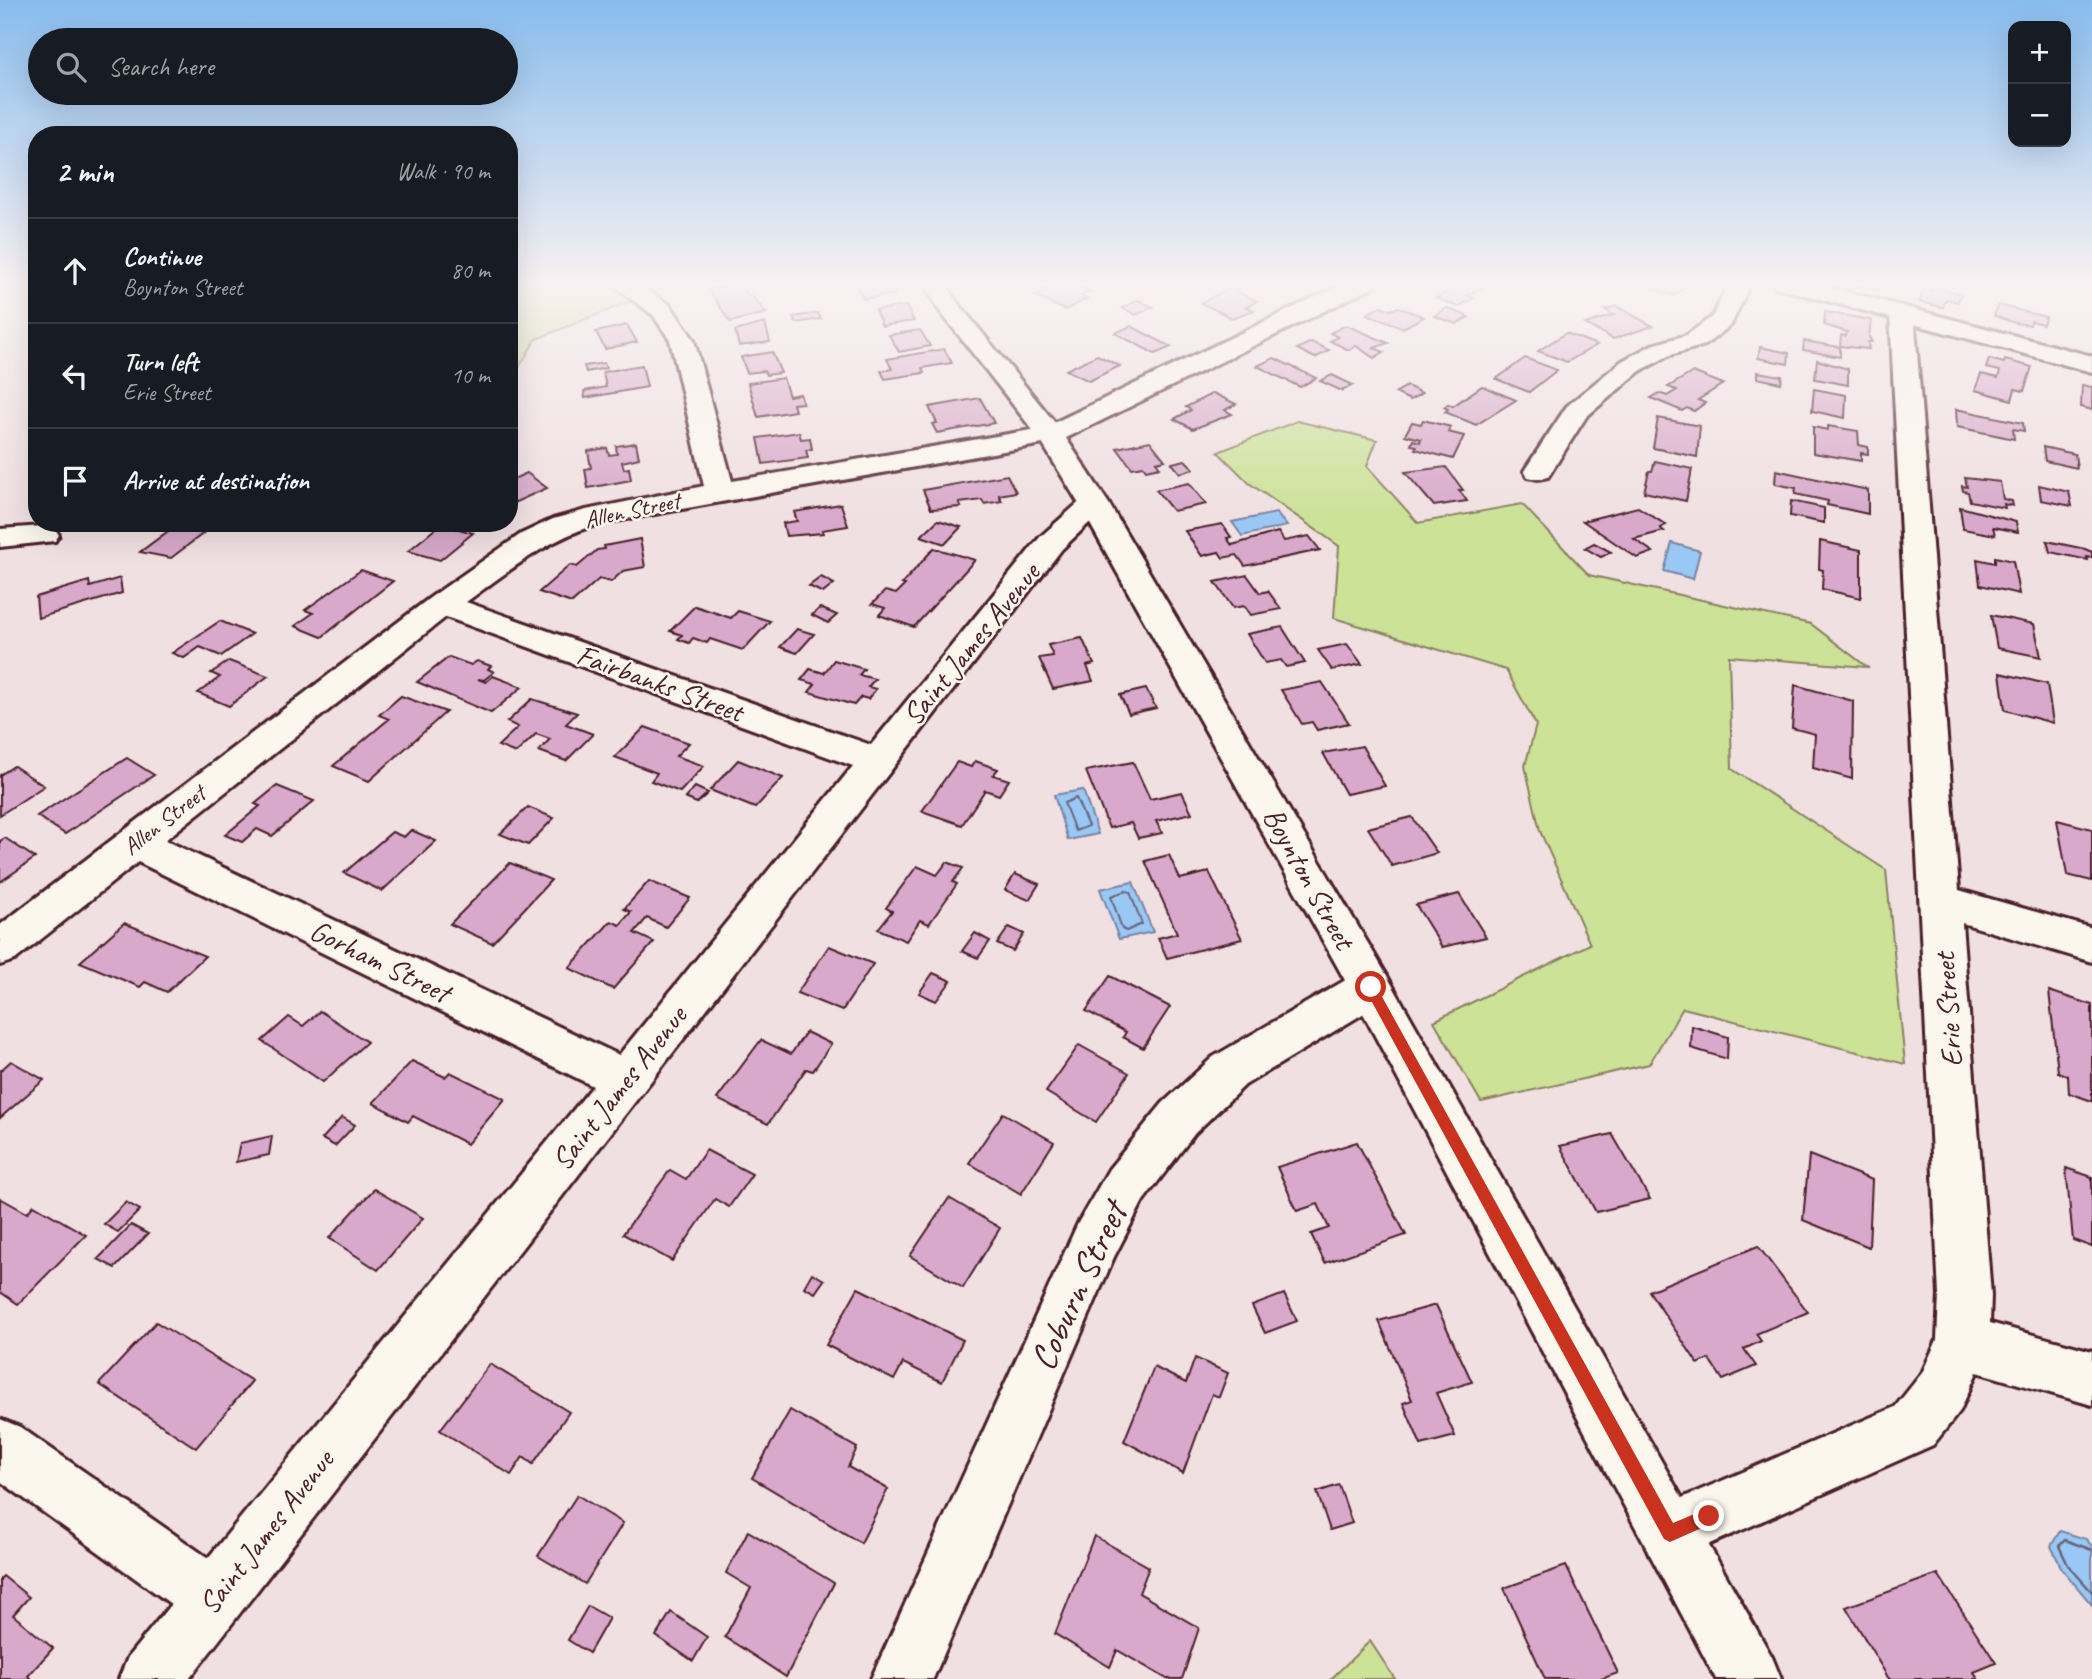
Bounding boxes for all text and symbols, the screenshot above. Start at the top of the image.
map controls [2008,21,2071,147]
button: + [2008,21,2071,84]
search box [28,28,518,105]
icon: search [52,48,90,86]
text: Search here [108,50,214,83]
button: − [2008,84,2071,147]
text: 2 min [56,153,113,191]
text: Walk · 90 m [397,157,490,186]
text: Continue [123,240,201,273]
icon: ahead [56,252,94,290]
text: 80 m [451,256,490,285]
text: Boynton Street [123,273,242,302]
text: Turn left [123,345,198,378]
icon: left [56,357,94,395]
text: 10 m [451,361,490,390]
text: Erie Street [123,378,211,407]
icon: arrive [56,462,94,500]
text: Arrive at destination [123,464,309,497]
street label: Allen Street [582,485,685,535]
street label: Saint James Avenue [894,553,1050,733]
street label: Fairbanks Street [572,635,751,732]
street label: Allen Street [117,776,214,862]
street label: Boynton Street [1255,801,1365,958]
street label: Gorham Street [304,911,460,1013]
street label: Erie Street [1925,949,1971,1068]
route start [1355,971,1386,1002]
street label: Saint James Avenue [543,996,696,1178]
street label: Coburn Street [1019,1190,1139,1377]
street label: Saint James Avenue [190,1440,343,1622]
route end [1693,1500,1724,1531]

